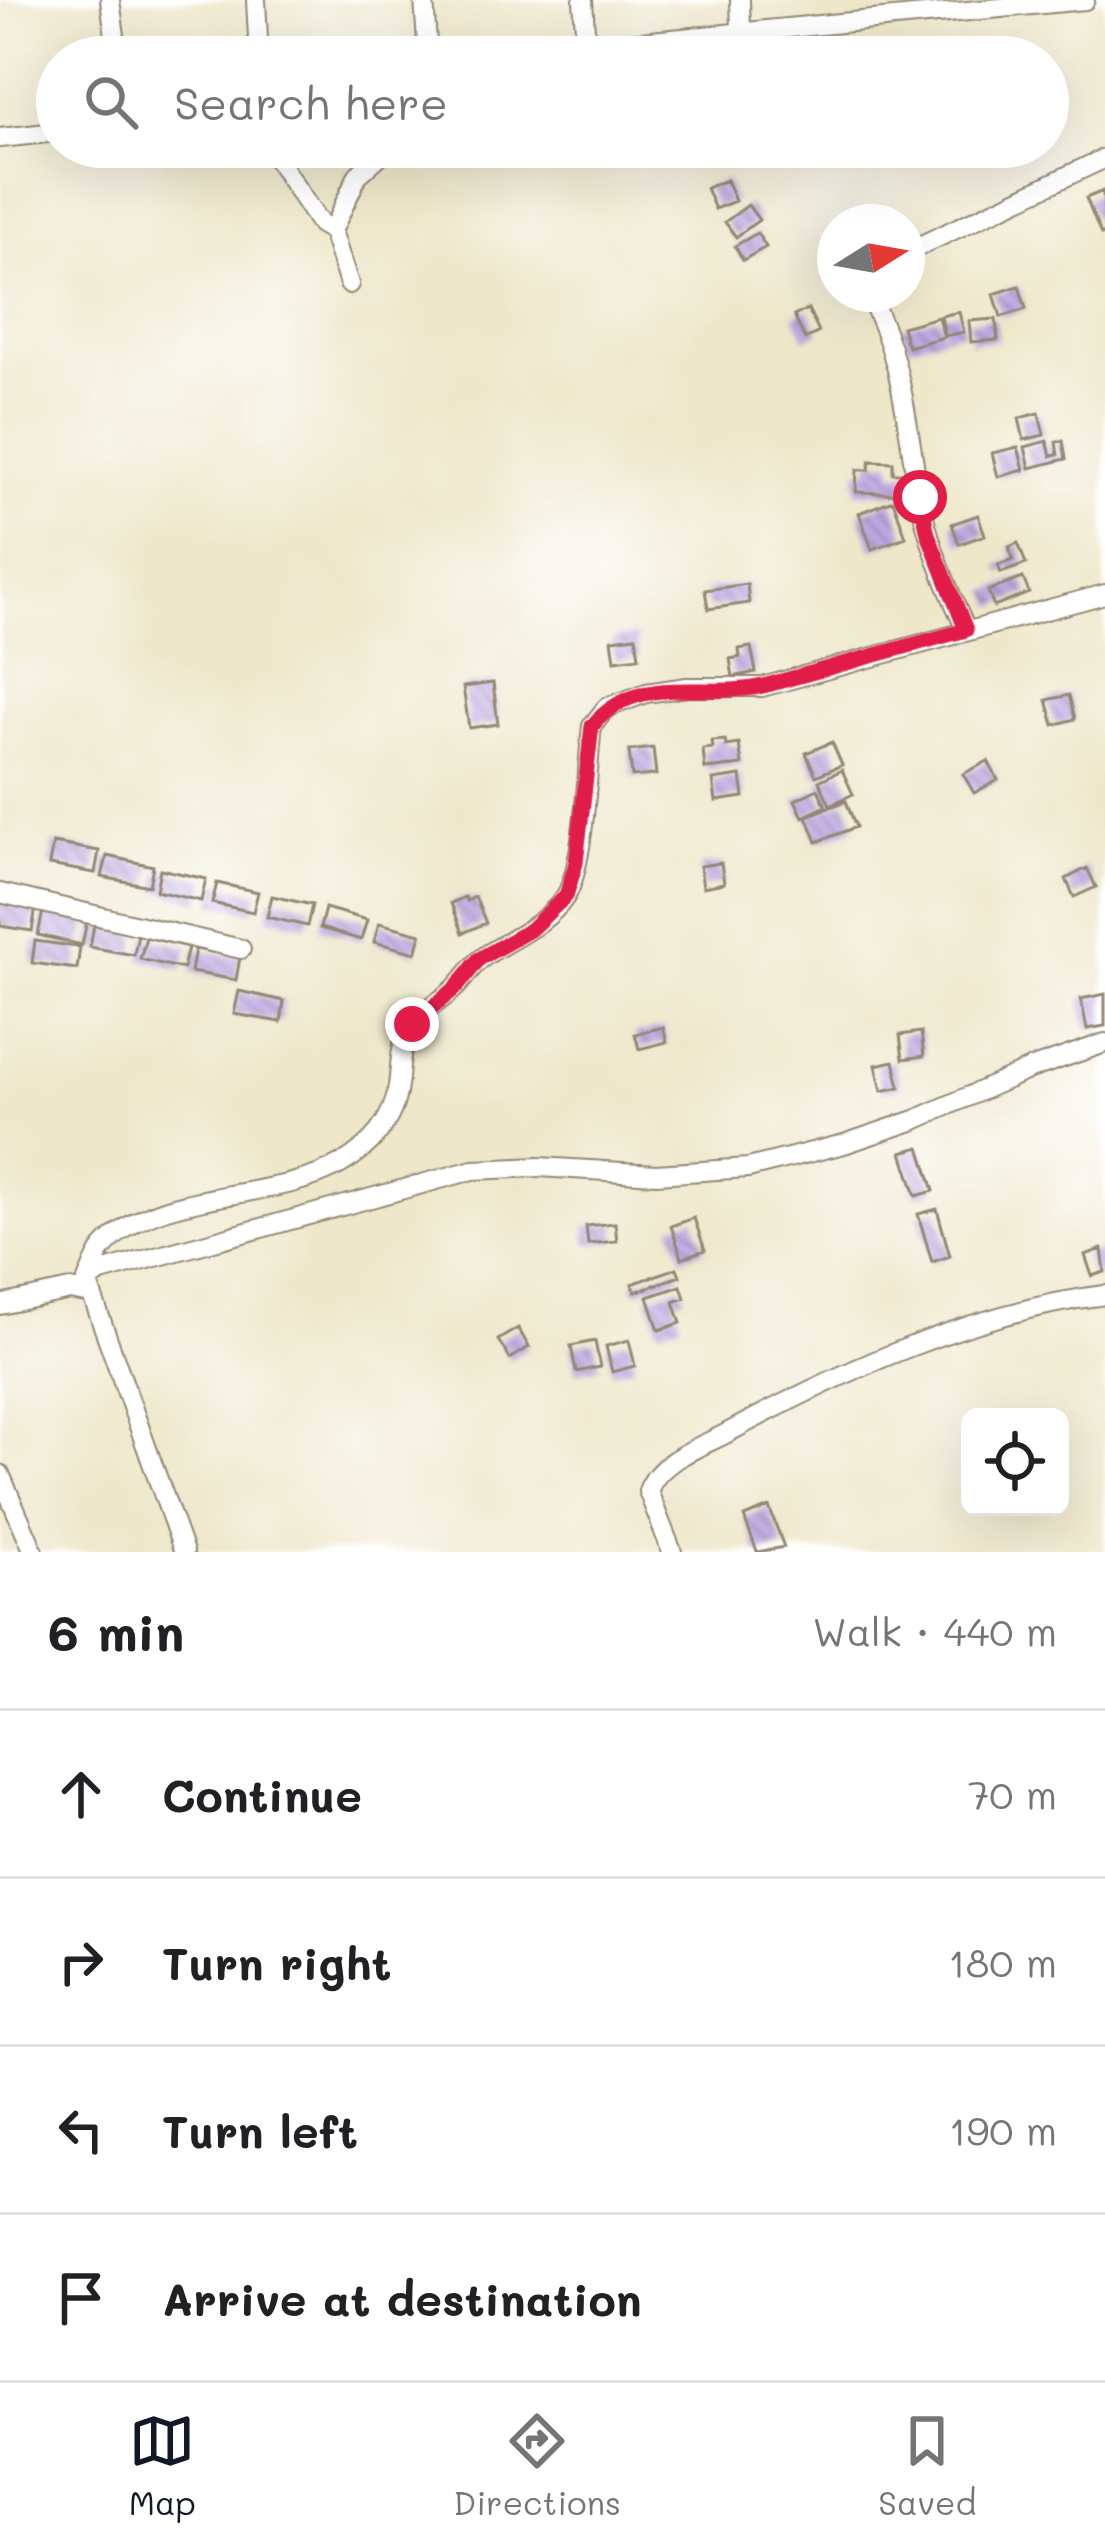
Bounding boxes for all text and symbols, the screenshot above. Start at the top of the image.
search box [36,36,1069,168]
icon: search [78,69,144,135]
text: Search here [174,73,448,131]
north arrow [817,204,925,312]
route start [893,470,947,524]
route end [385,997,439,1051]
map controls [961,1408,1069,1516]
button: locate [961,1408,1069,1516]
text: 6 min [48,1597,184,1664]
text: Walk · 440 m [813,1605,1057,1656]
icon: ahead [48,1761,114,1827]
text: Continue [162,1765,362,1823]
text: 70 m [968,1768,1057,1819]
icon: right [48,1929,114,1995]
text: Turn right [162,1933,391,1991]
text: 180 m [948,1936,1057,1987]
icon: left [48,2097,114,2163]
text: Turn left [162,2101,358,2159]
text: 190 m [949,2104,1057,2155]
icon: arrive [48,2265,114,2331]
text: Arrive at destination [162,2269,642,2327]
tab: Map [129,2408,196,2523]
tab: Directions [453,2408,621,2523]
tab: Saved [878,2408,976,2523]

